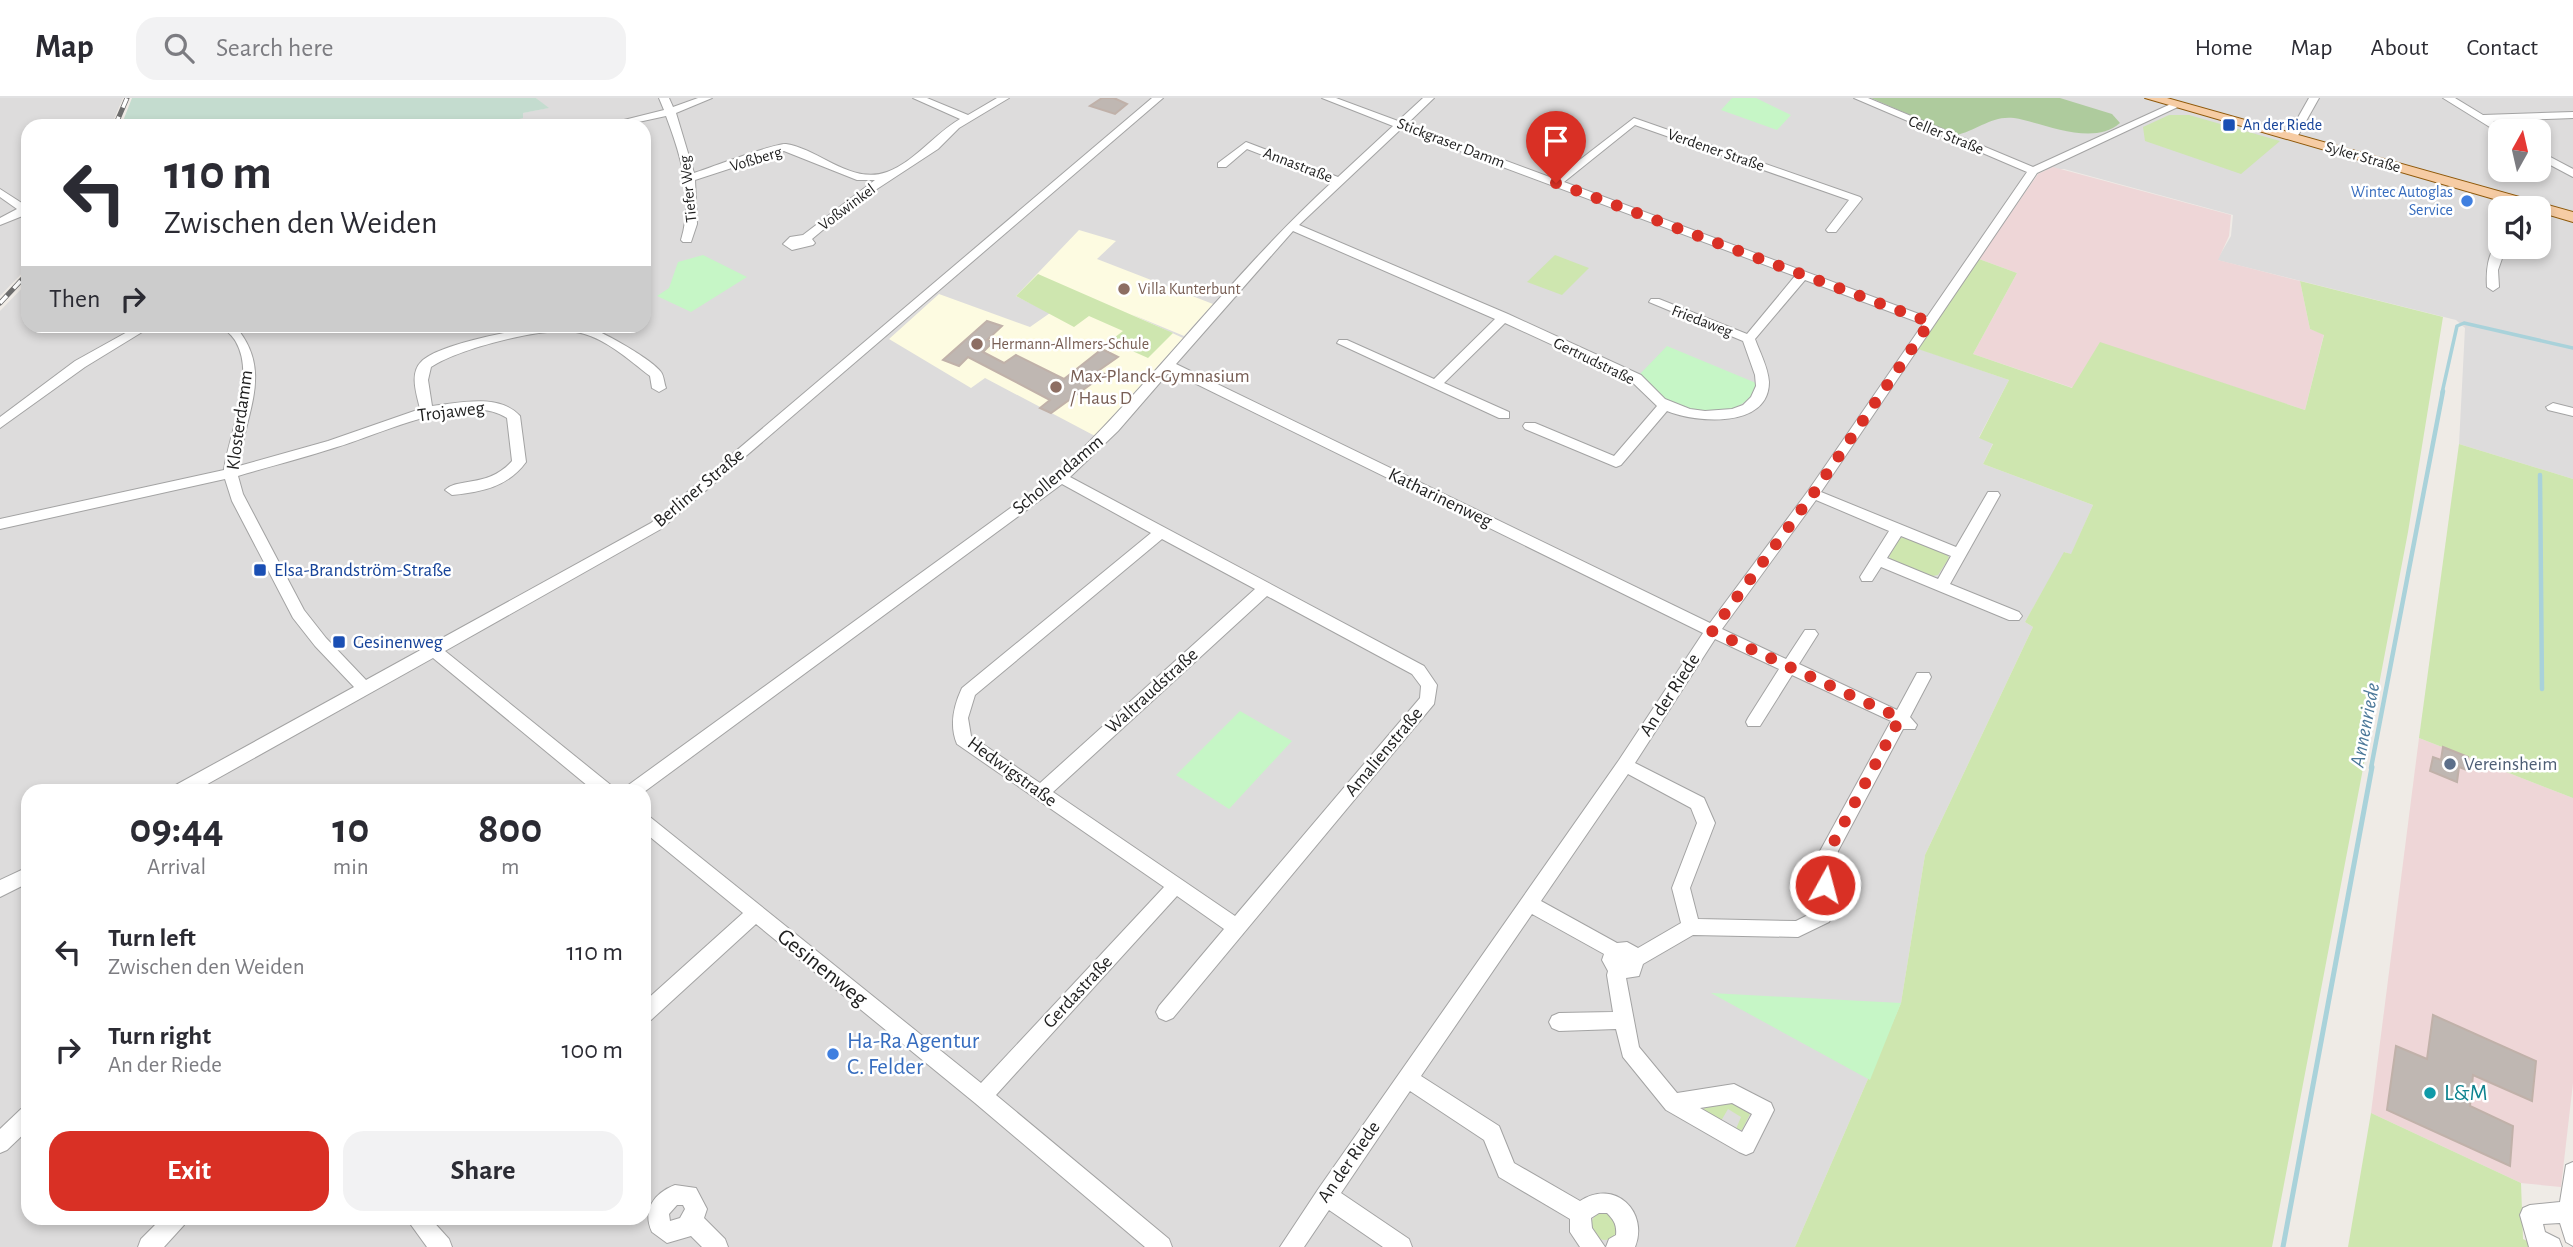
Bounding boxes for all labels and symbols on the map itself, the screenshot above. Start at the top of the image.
pin [1526,111,1586,183]
street label: Celler Straße [1906,113,1986,157]
street label: Stickgraser Damm [1395,115,1507,171]
marker: An der Riede [2221,117,2237,133]
place label: An der Riede [2243,117,2322,133]
north arrow [2488,119,2552,182]
street label: Verdener Straße [1666,126,1766,174]
street label: Syker Straße [2323,139,2402,176]
street label: Voßberg [728,143,784,174]
street label: Annastraße [1261,145,1335,185]
street label: Tiefer Weg [676,154,699,223]
street label: Voßwinkel [816,181,878,233]
place label: Wintec Autoglas Service [2351,184,2453,218]
marker: Wintec Autoglas Service [2459,193,2475,209]
marker: Villa Kunterbunt [1116,281,1132,297]
place label: Villa Kunterbunt [1138,281,1241,297]
street label: Friedaweg [1669,302,1735,340]
street label: Gertrudstraße [1551,334,1637,388]
marker: Hermann-Allmers-Schule [969,336,985,352]
place label: Hermann-Allmers-Schule [991,336,1149,352]
place label: Max-Planck-Gymnasium / Haus D [1070,367,1250,408]
street label: Klosterdamm [224,369,256,471]
marker: Max-Planck-Gymnasium / Haus D [1048,379,1064,395]
street label: Trojaweg [416,398,486,426]
street label: Schollendamm [1009,432,1107,518]
street label: Berliner Straße [650,445,748,531]
street label: Katharinenweg [1385,465,1495,532]
place label: Elsa-Brandström-Straße [274,561,452,580]
marker: Elsa-Brandström-Straße [252,562,268,578]
place label: Gesinenweg [353,633,444,652]
marker: Gesinenweg [331,634,347,650]
street label: Waltraudstraße [1102,645,1202,737]
street label: An der Riede [1636,650,1704,740]
water label: Annenriede [2346,681,2383,770]
street label: Amalienstraße [1341,704,1427,800]
street label: Hedwigstraße [964,733,1060,811]
place label: Vereinsheim [2464,755,2557,774]
marker: Vereinsheim [2442,756,2458,772]
position arrow [1788,848,1862,922]
street label: Gesinenweg [773,925,872,1012]
street label: Gerdastraße [1040,952,1116,1032]
place label: Ha-Ra Agentur C. Felder [847,1030,980,1079]
marker: Ha-Ra Agentur C. Felder [825,1046,841,1062]
place label: L&M [2444,1082,2488,1105]
marker: L&M [2422,1085,2438,1101]
street label: An der Riede [1314,1118,1384,1206]

